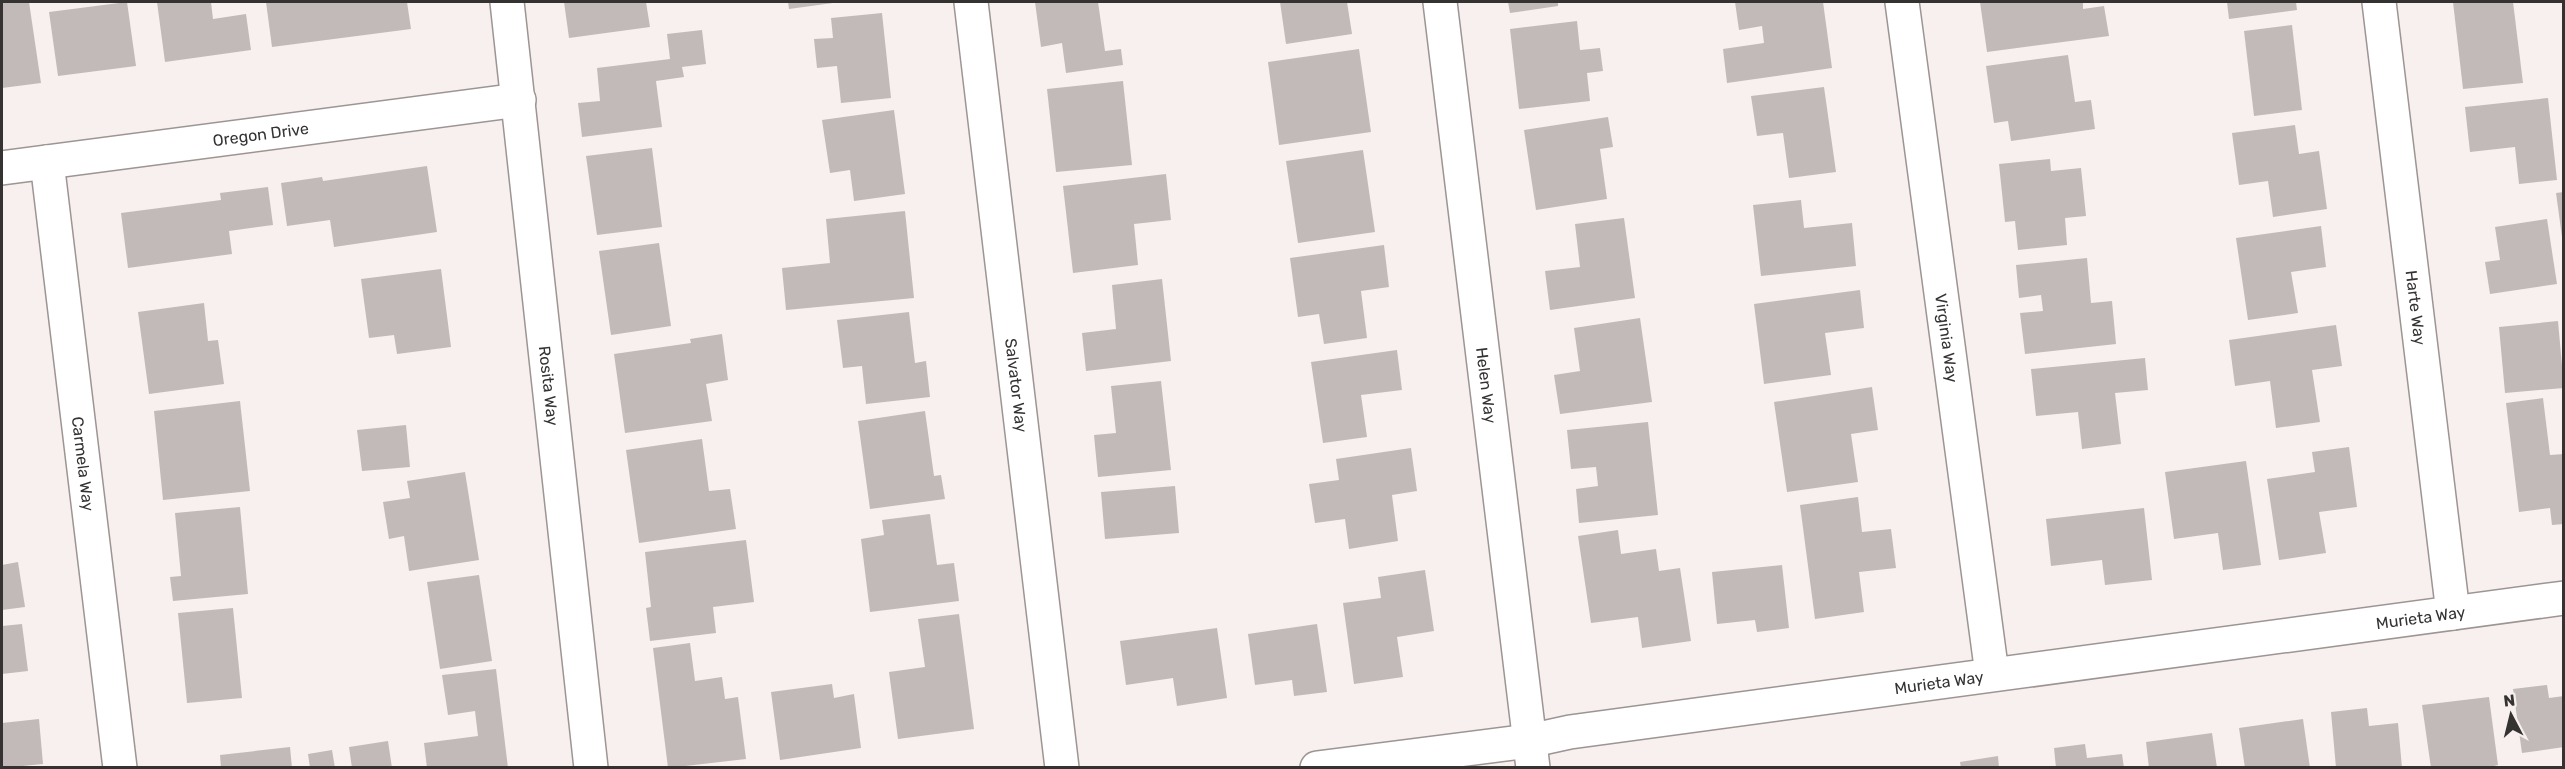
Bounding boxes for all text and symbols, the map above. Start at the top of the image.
street label: Oregon Drive [212,119,310,150]
street label: Harte Way [2402,269,2430,346]
street label: Virginia Way [1931,292,1962,384]
street label: Salvator Way [1001,337,1031,434]
street label: Rosita Way [535,345,562,427]
street label: Helen Way [1472,346,1500,425]
street label: Carmela Way [68,415,98,512]
street label: Murieta Way [2375,602,2467,633]
street label: Murieta Way [1893,667,1985,698]
north arrow [2481,685,2541,745]
text: N [2502,690,2516,711]

